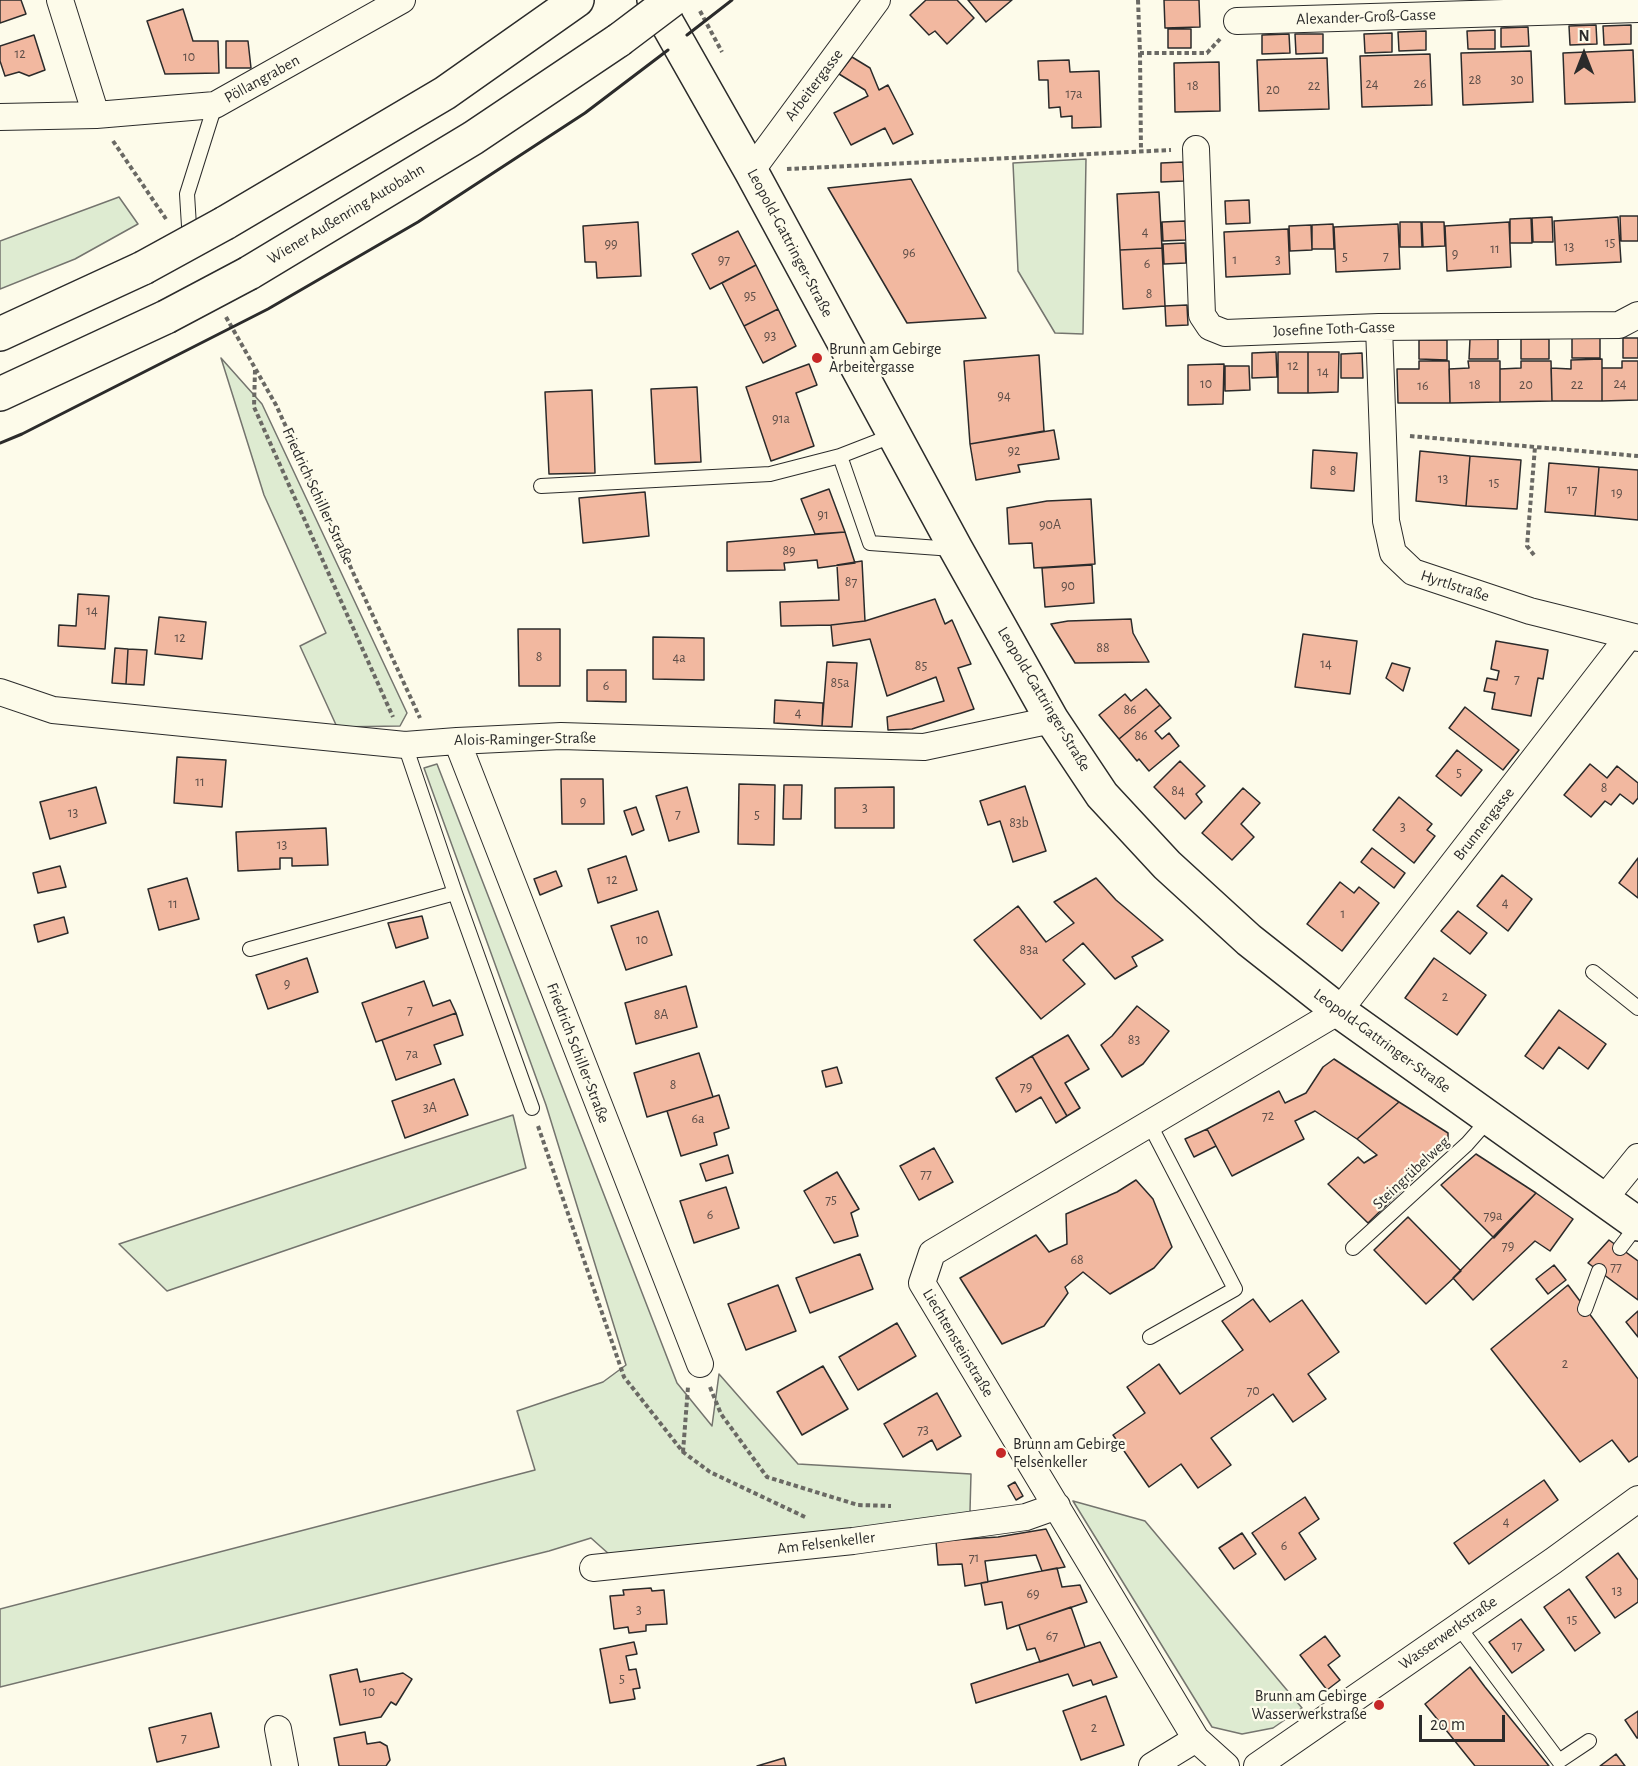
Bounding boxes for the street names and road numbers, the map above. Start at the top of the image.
street label: Alexander-Groß-Gasse [1296,5,1436,29]
street label: Arbeitergasse [781,45,847,125]
street label: Pöllangraben [221,50,303,108]
street label: Wiener Außenring Autobahn [264,159,428,269]
street label: Leopold-Gattringer-Straße [743,166,837,320]
street label: Josefine Toth-Gasse [1273,317,1395,341]
street label: Friedrich Schiller-Straße [278,424,358,568]
street label: Hyrtlstraße [1418,566,1492,606]
street label: Leopold-Gattringer-Straße [993,623,1095,775]
street label: Alois-Raminger-Straße [454,728,596,750]
street label: Brunnengasse [1449,784,1519,864]
street label: Friedrich Schiller-Straße [542,980,614,1126]
street label: Leopold-Gattringer-Straße [1310,985,1454,1097]
street label: Steingrübelweg [1369,1133,1453,1213]
street label: Liechtensteinstraße [918,1285,998,1401]
street label: Am Felsenkeller [776,1527,876,1559]
street label: Wasserwerkstraße [1395,1592,1501,1674]

